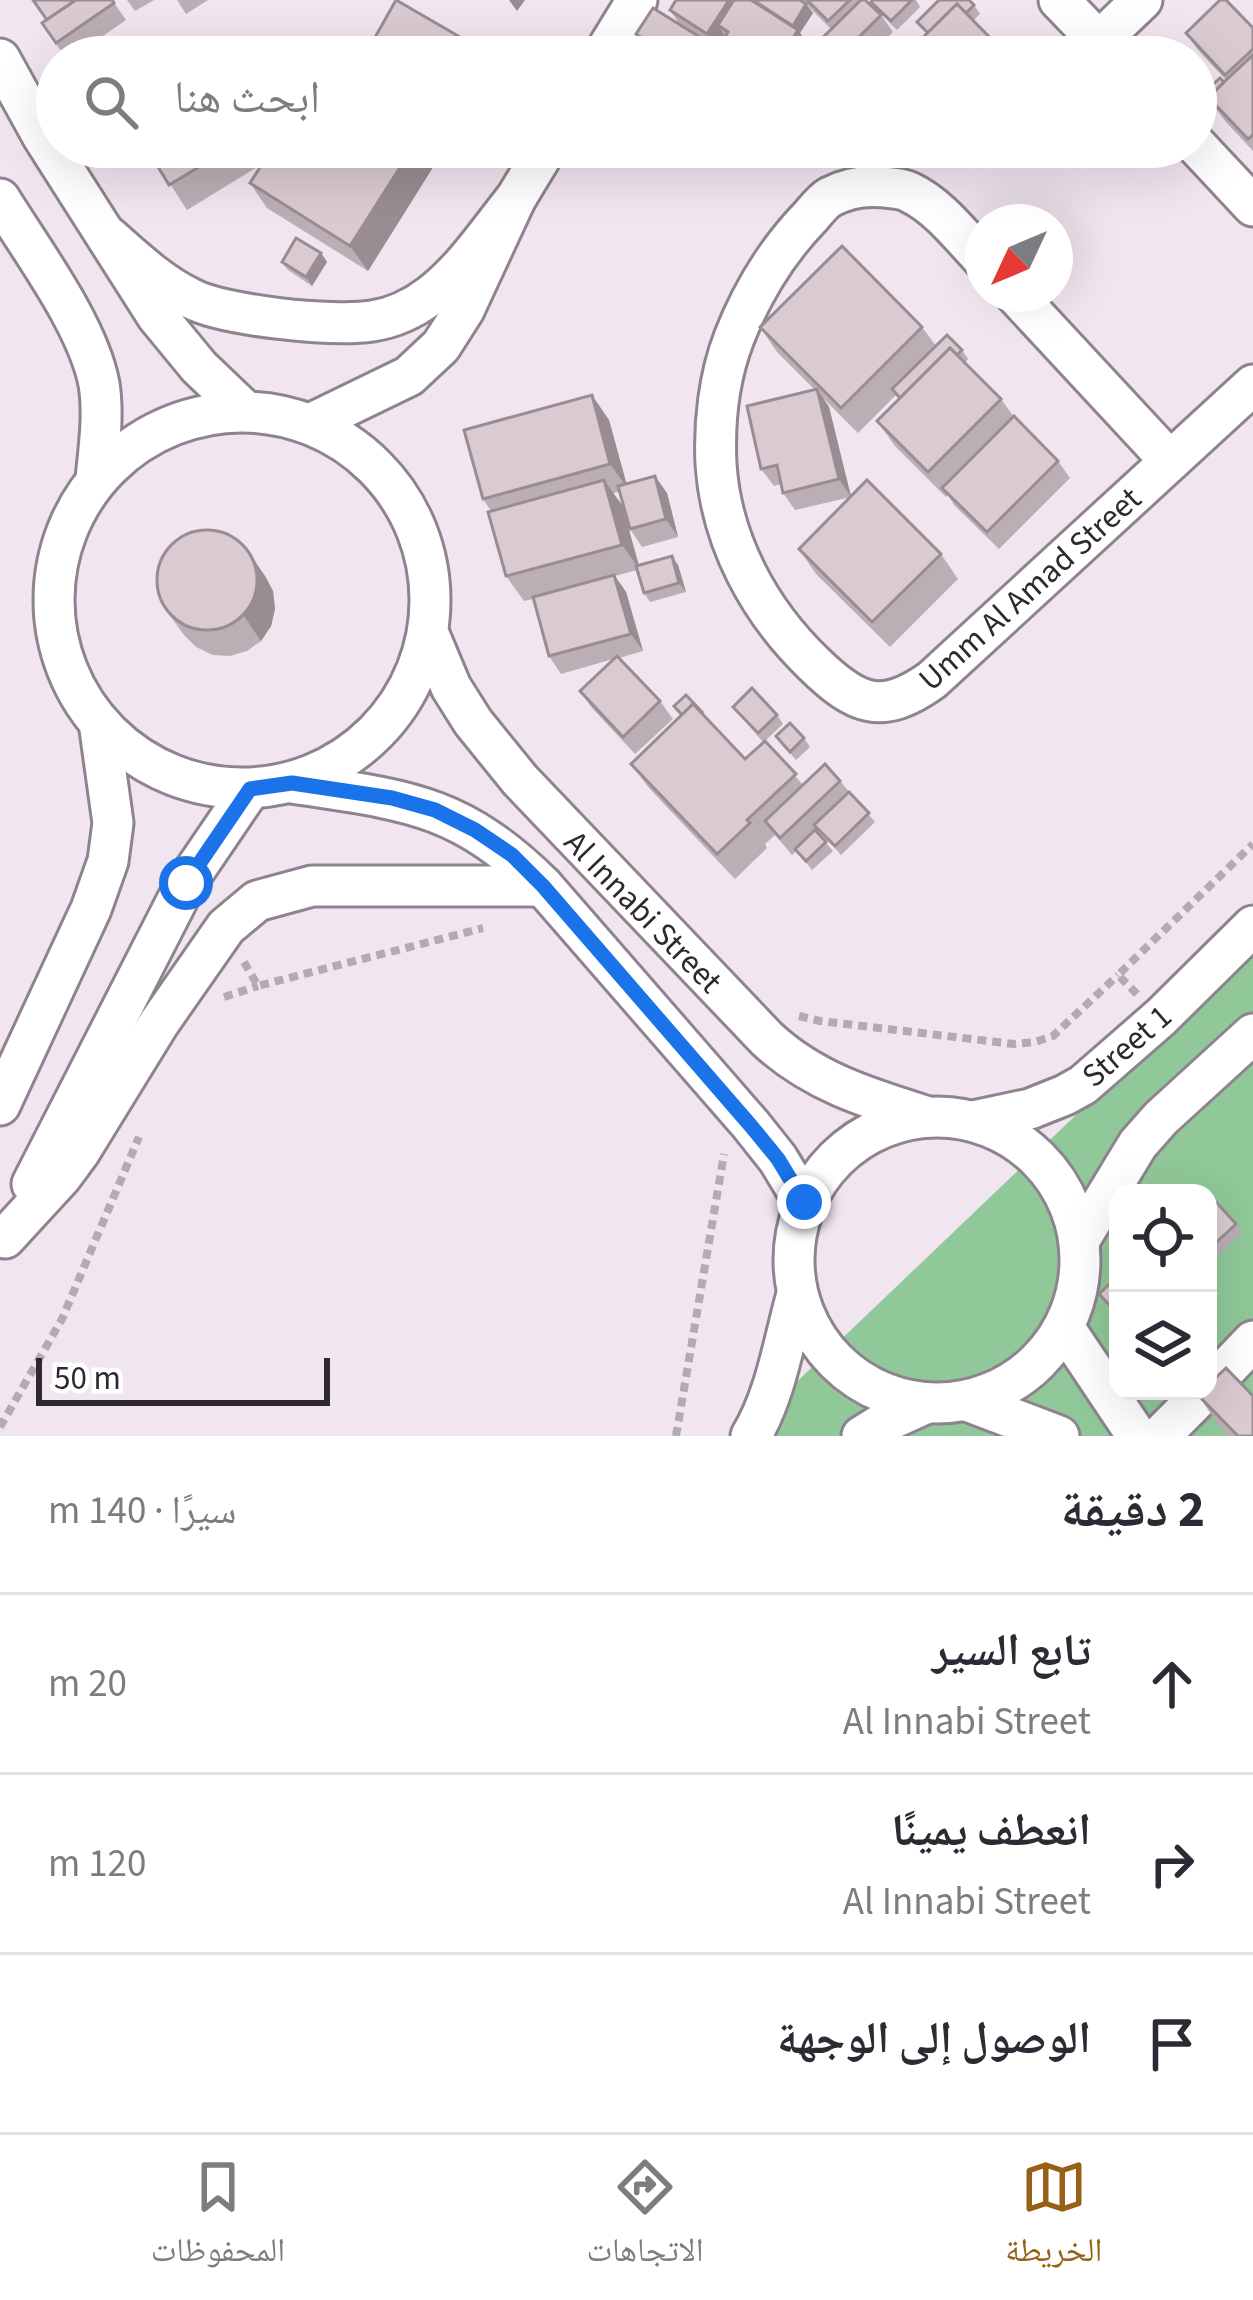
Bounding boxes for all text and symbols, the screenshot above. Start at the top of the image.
search box [36,36,1217,168]
text: ابحث هنا [174,66,320,130]
icon: search [78,69,144,135]
north arrow [965,204,1073,312]
street label: Umm Al Amad Street [908,476,1152,702]
street label: Al Innabi Street [553,820,733,1004]
route start [159,856,213,910]
street label: Street 1 [1072,994,1182,1099]
route end [777,1175,831,1229]
map controls [1109,1184,1217,1400]
button: locate [1109,1184,1217,1292]
button: layers [1109,1292,1217,1400]
scale bar [36,1352,330,1405]
text: 50 m [54,1355,121,1402]
text: 2 دقيقة [1061,1474,1205,1546]
text: سيرًا · 140 m [48,1483,236,1539]
text: تابع السير [932,1619,1091,1683]
icon: ahead [1139,1651,1205,1717]
text: 20 m [48,1656,127,1712]
text: Al Innabi Street [843,1694,1091,1750]
text: انعطف يمينًا [891,1799,1091,1863]
icon: right [1139,1831,1205,1897]
text: 120 m [48,1836,146,1892]
text: Al Innabi Street [843,1874,1091,1930]
text: الوصول إلى الوجهة [777,2007,1091,2071]
icon: arrive [1139,2011,1205,2077]
tab: المحفوظات [151,2154,285,2282]
tab: الاتجاهات [586,2154,704,2282]
tab: الخريطة [1005,2154,1102,2282]

